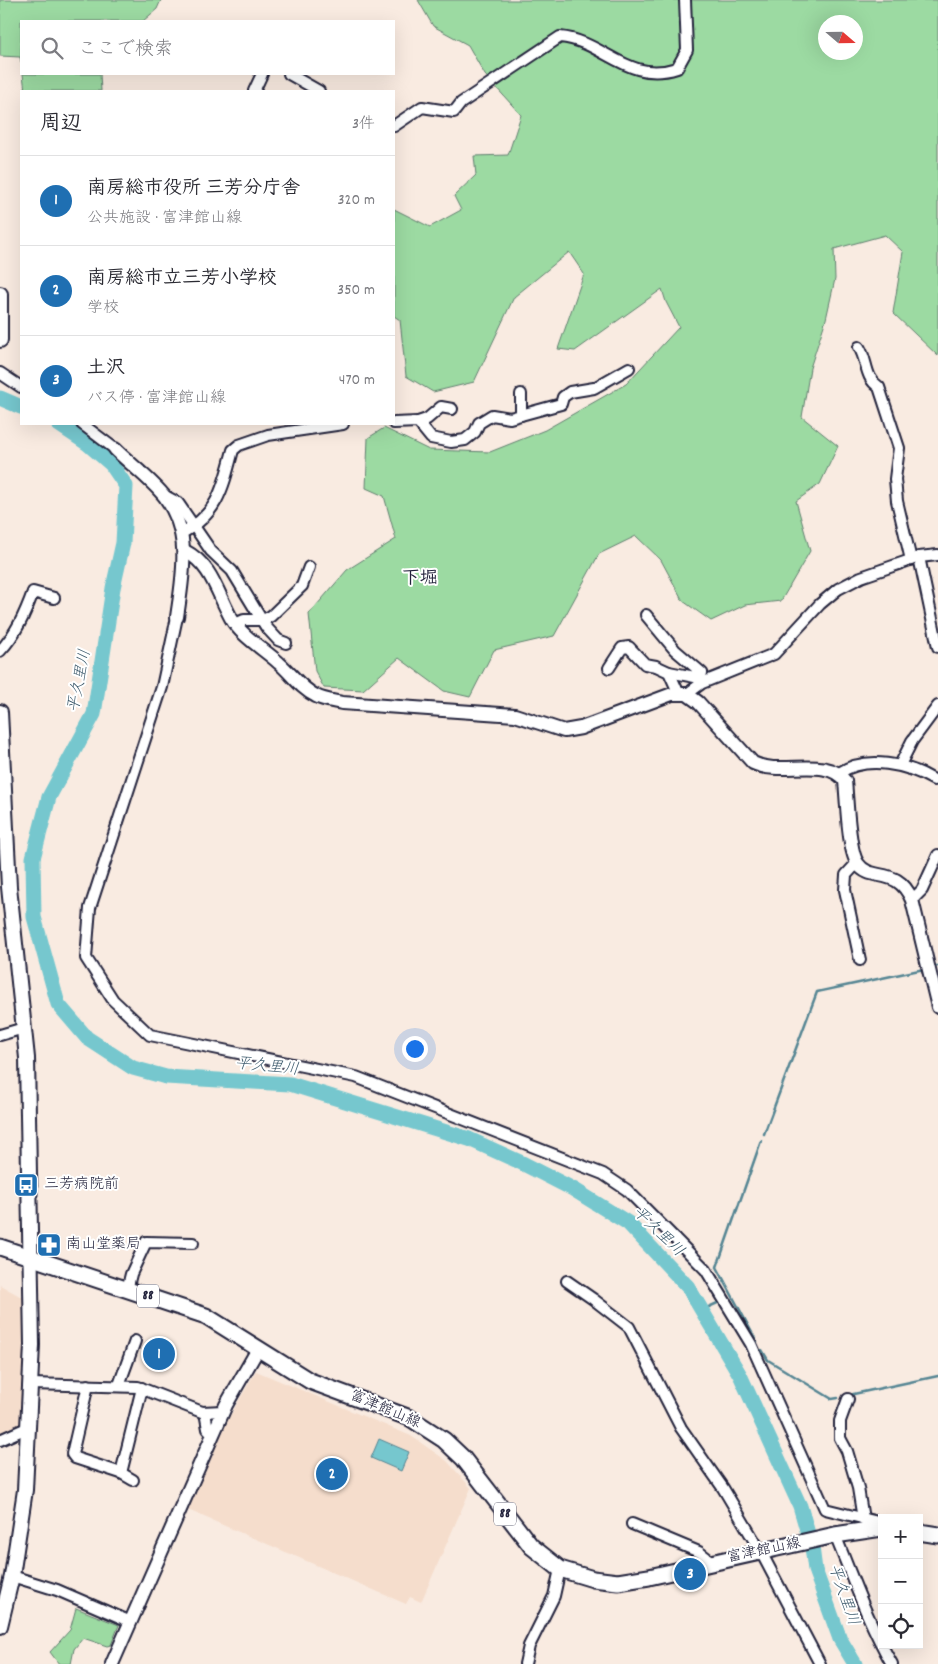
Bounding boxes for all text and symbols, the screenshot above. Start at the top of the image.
north arrow [818,15,863,60]
search box [20,20,395,75]
icon: search [38,34,66,62]
text: ここで検索 [78,37,173,64]
text: 周辺 [40,110,82,140]
text: 3件 [352,113,375,136]
text: 南房総市役所 三芳分庁舎 [87,176,300,203]
text: 1 [54,189,58,212]
text: 320 m [338,189,375,212]
text: 公共施設 · 富津館山線 [87,207,242,230]
text: 南房総市立三芳小学校 [87,266,277,293]
text: 2 [53,279,60,302]
text: 350 m [337,279,375,302]
text: 学校 [87,297,119,320]
text: 土沢 [87,356,125,383]
text: 3 [52,369,60,392]
text: 470 m [339,369,375,392]
text: バス停 · 富津館山線 [87,387,226,410]
district label: 下堀 [402,567,438,592]
water label: 平久里川 [63,647,97,715]
your location [402,1036,428,1062]
water label: 平久里川 [234,1052,300,1082]
bus stop icon: 三芳病院前 [13,1172,39,1198]
place label: 三芳病院前 [44,1174,119,1196]
water label: 平久里川 [627,1201,689,1263]
pharmacy icon: 南山堂薬局 [36,1232,62,1258]
place label: 南山堂薬局 [66,1234,141,1256]
road number: 88 [137,1284,159,1308]
pin: 1 [143,1335,175,1373]
street label: 富津館山線 [346,1385,424,1435]
pin: 2 [316,1455,348,1493]
road number: 88 [494,1502,516,1526]
map controls [878,1514,923,1649]
button: + [878,1514,923,1559]
street label: 富津館山線 [725,1532,803,1570]
pin: 3 [674,1555,706,1593]
button: − [878,1559,923,1604]
water label: 平久里川 [822,1561,864,1629]
button: locate [878,1604,923,1649]

